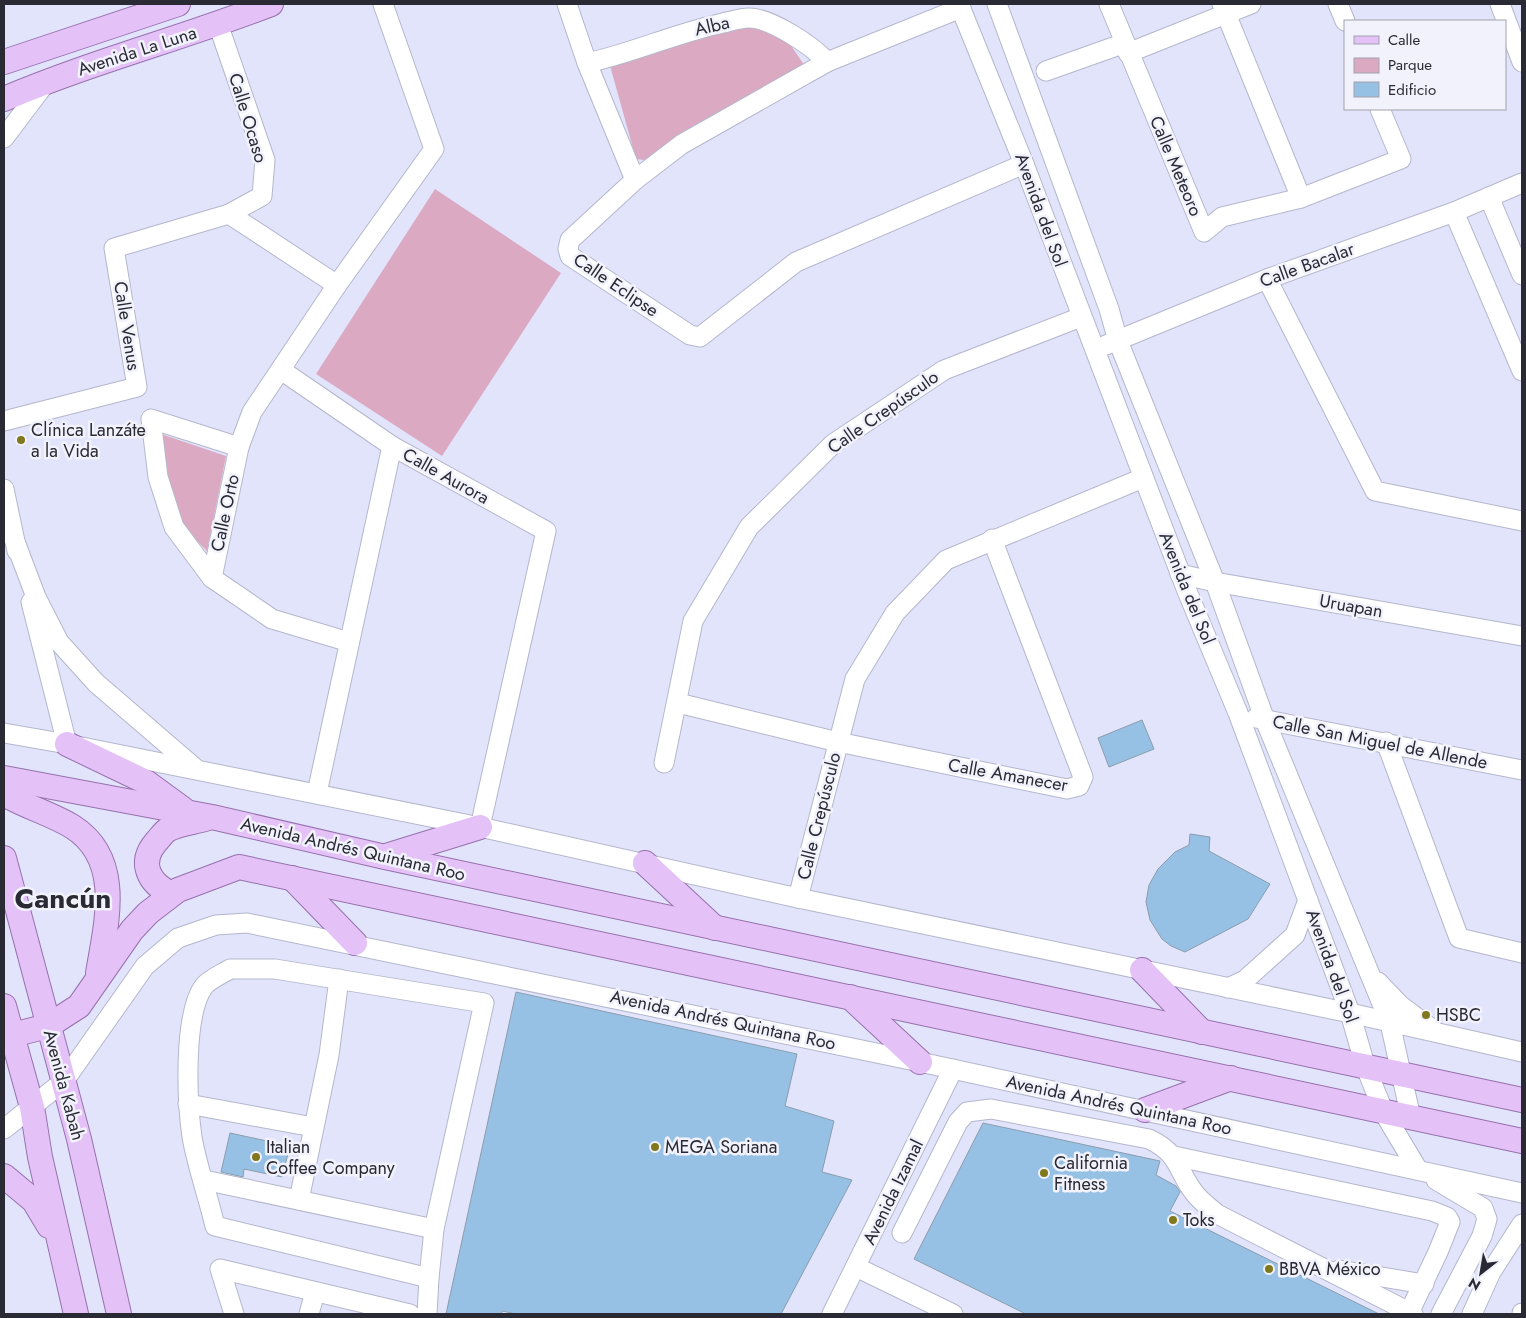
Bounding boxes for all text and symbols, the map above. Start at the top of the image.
street label: Alba [692,9,732,43]
street label: Avenida La Luna [74,20,200,82]
legend [1344,20,1506,110]
text: Calle [1388,29,1420,51]
text: Parque [1388,54,1432,76]
street label: Calle Ocaso [222,70,274,166]
text: Edificio [1388,79,1436,101]
street label: Calle Meteoro [1143,112,1209,220]
street label: Avenida del Sol [1008,150,1074,270]
street label: Calle Bacalar [1256,236,1359,294]
street label: Calle Eclipse [568,247,664,323]
street label: Calle Venus [107,280,147,372]
street label: Calle Crepúsculo [822,364,944,460]
place label: Clínica Lanzáte a la Vida [31,417,146,464]
marker: Clínica Lanzáte a la Vida [15,434,27,446]
street label: Calle Aurora [398,441,494,511]
street label: Calle Orto [204,472,246,554]
street label: Avenida del Sol [1153,528,1221,648]
street label: Uruapan [1317,588,1385,624]
street label: Calle San Miguel de Allende [1270,708,1490,776]
street label: Calle Crepúsculo [791,749,847,882]
street label: Calle Amanecer [946,752,1071,798]
street label: Avenida Andrés Quintana Roo [238,810,468,888]
district label: Cancún [15,878,111,919]
street label: Avenida del Sol [1299,906,1365,1026]
street label: Avenida Andrés Quintana Roo [608,983,838,1057]
place label: HSBC [1436,1002,1481,1028]
marker: HSBC [1420,1009,1432,1021]
street label: Avenida Kabah [37,1027,91,1143]
street label: Avenida Andrés Quintana Roo [1004,1068,1234,1142]
place label: Italian Coffee Company [266,1134,395,1181]
place label: MEGA Soriana [665,1134,777,1160]
street label: Avenida Izamal [856,1135,930,1249]
marker: MEGA Soriana [649,1141,661,1153]
place label: California Fitness [1054,1150,1128,1197]
marker: Italian Coffee Company [250,1151,262,1163]
marker: California Fitness [1038,1167,1050,1179]
place label: Toks [1183,1207,1215,1233]
marker: Toks [1167,1214,1179,1226]
north arrow [1456,1248,1506,1298]
place label: BBVA México [1279,1256,1381,1282]
marker: BBVA México [1263,1263,1275,1275]
text: N [1464,1273,1484,1296]

